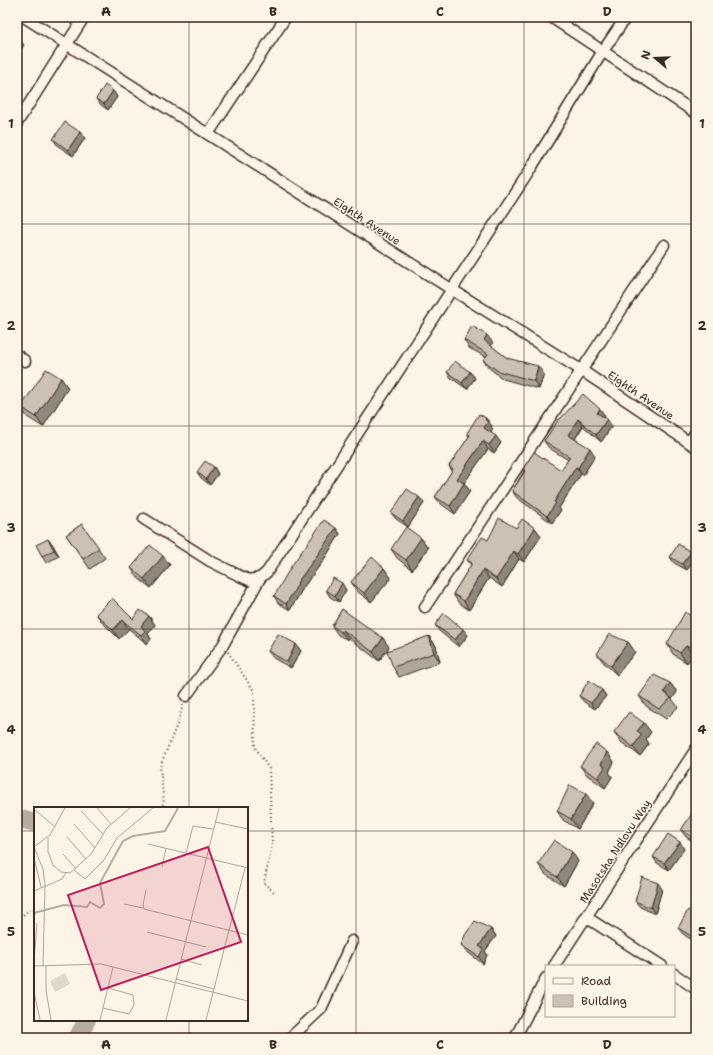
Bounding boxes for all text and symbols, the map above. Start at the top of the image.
text: A [101,3,111,20]
text: B [269,3,277,20]
text: C [436,3,444,20]
text: D [602,3,612,20]
north arrow [635,38,675,78]
text: N [638,48,655,61]
text: 1 [8,115,14,132]
text: 1 [699,115,705,132]
street label: Eighth Avenue [330,194,403,249]
text: 2 [6,317,16,334]
text: 2 [697,317,707,334]
street label: Eighth Avenue [605,368,677,423]
text: 3 [6,519,16,536]
text: 3 [697,519,707,536]
text: 4 [6,721,16,738]
text: 4 [697,721,707,738]
street label: Masotsha Ndlovu Way [576,797,655,906]
inset map [34,807,248,1021]
text: 5 [7,923,15,940]
text: 5 [698,923,706,940]
legend [545,965,675,1017]
text: Road [581,973,612,989]
text: Building [581,993,627,1009]
text: A [101,1036,111,1053]
text: B [269,1036,277,1053]
text: C [436,1036,444,1053]
text: D [602,1036,612,1053]

